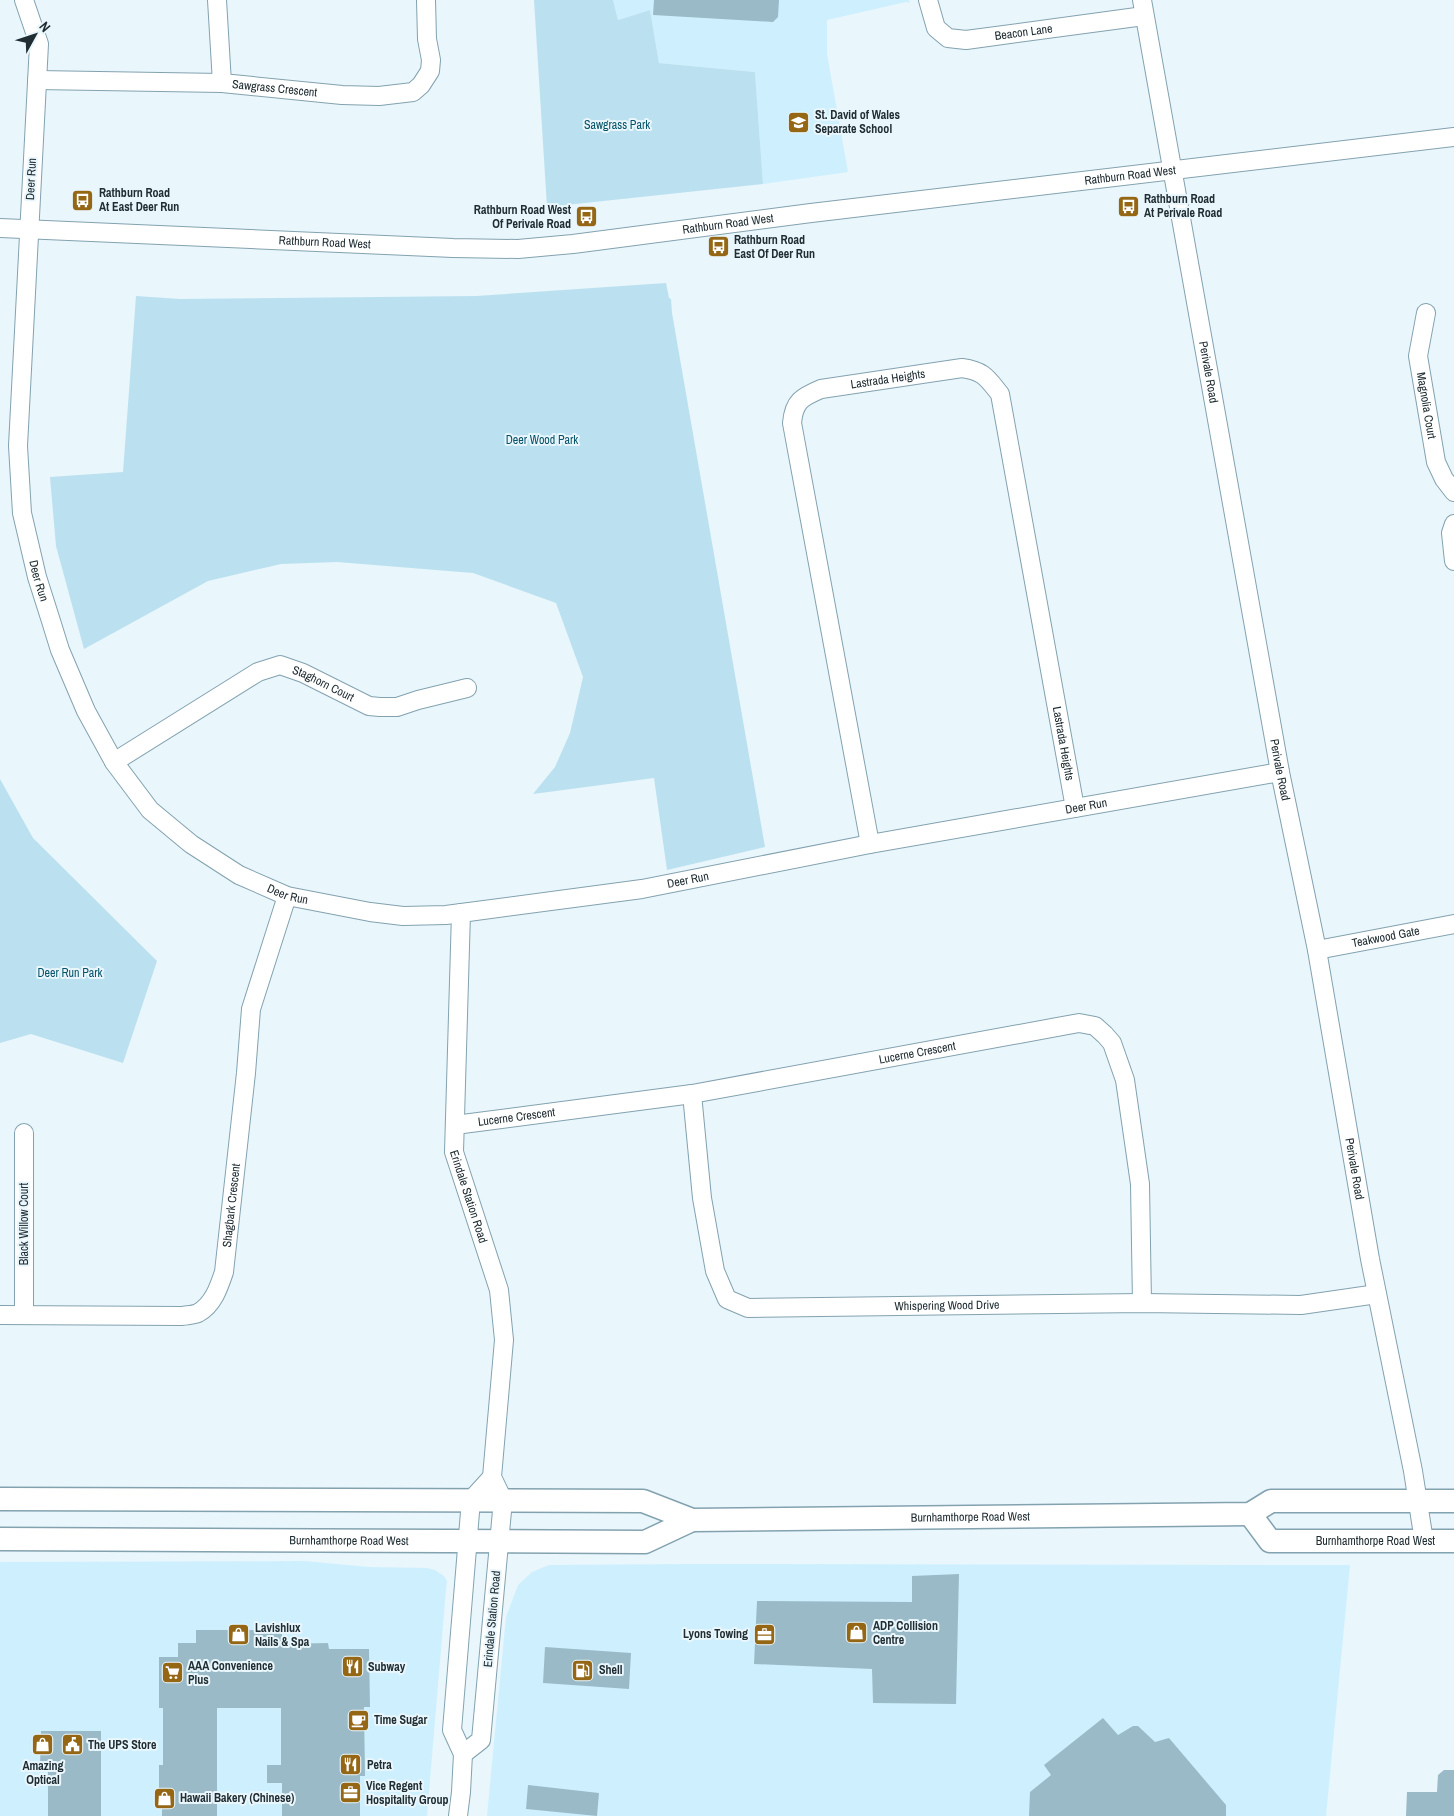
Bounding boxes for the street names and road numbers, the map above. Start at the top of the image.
street label: Beacon Lane [994,20,1053,44]
street label: Sawgrass Crescent [231,76,318,101]
street label: Deer Run [22,158,40,200]
street label: Rathburn Road West [1084,162,1177,189]
street label: Rathburn Road West [681,210,775,238]
street label: Rathburn Road West [278,232,371,252]
street label: Perivale Road [1195,340,1222,404]
street label: Lastrada Heights [850,366,926,392]
street label: Magnolia Court [1413,371,1440,440]
street label: Deer Run [25,559,52,603]
street label: Staghorn Court [290,662,357,705]
street label: Lastrada Heights [1049,705,1078,782]
street label: Perivale Road [1266,738,1294,802]
street label: Deer Run [1064,795,1108,818]
street label: Deer Run [666,868,710,892]
street label: Deer Run [265,880,310,908]
street label: Teakwood Gate [1351,923,1421,951]
street label: Lucerne Crescent [878,1038,957,1068]
street label: Lucerne Crescent [477,1104,556,1130]
street label: Perivale Road [1341,1137,1368,1201]
street label: Erindale Station Road [446,1148,491,1245]
street label: Shagbark Crescent [219,1162,244,1248]
street label: Black Willow Court [16,1182,32,1265]
street label: Whispering Wood Drive [894,1297,1000,1314]
street label: Burnhamthorpe Road West [911,1508,1030,1526]
street label: Burnhamthorpe Road West [289,1532,409,1549]
street label: Burnhamthorpe Road West [1316,1533,1435,1549]
street label: Erindale Station Road [480,1570,504,1668]

